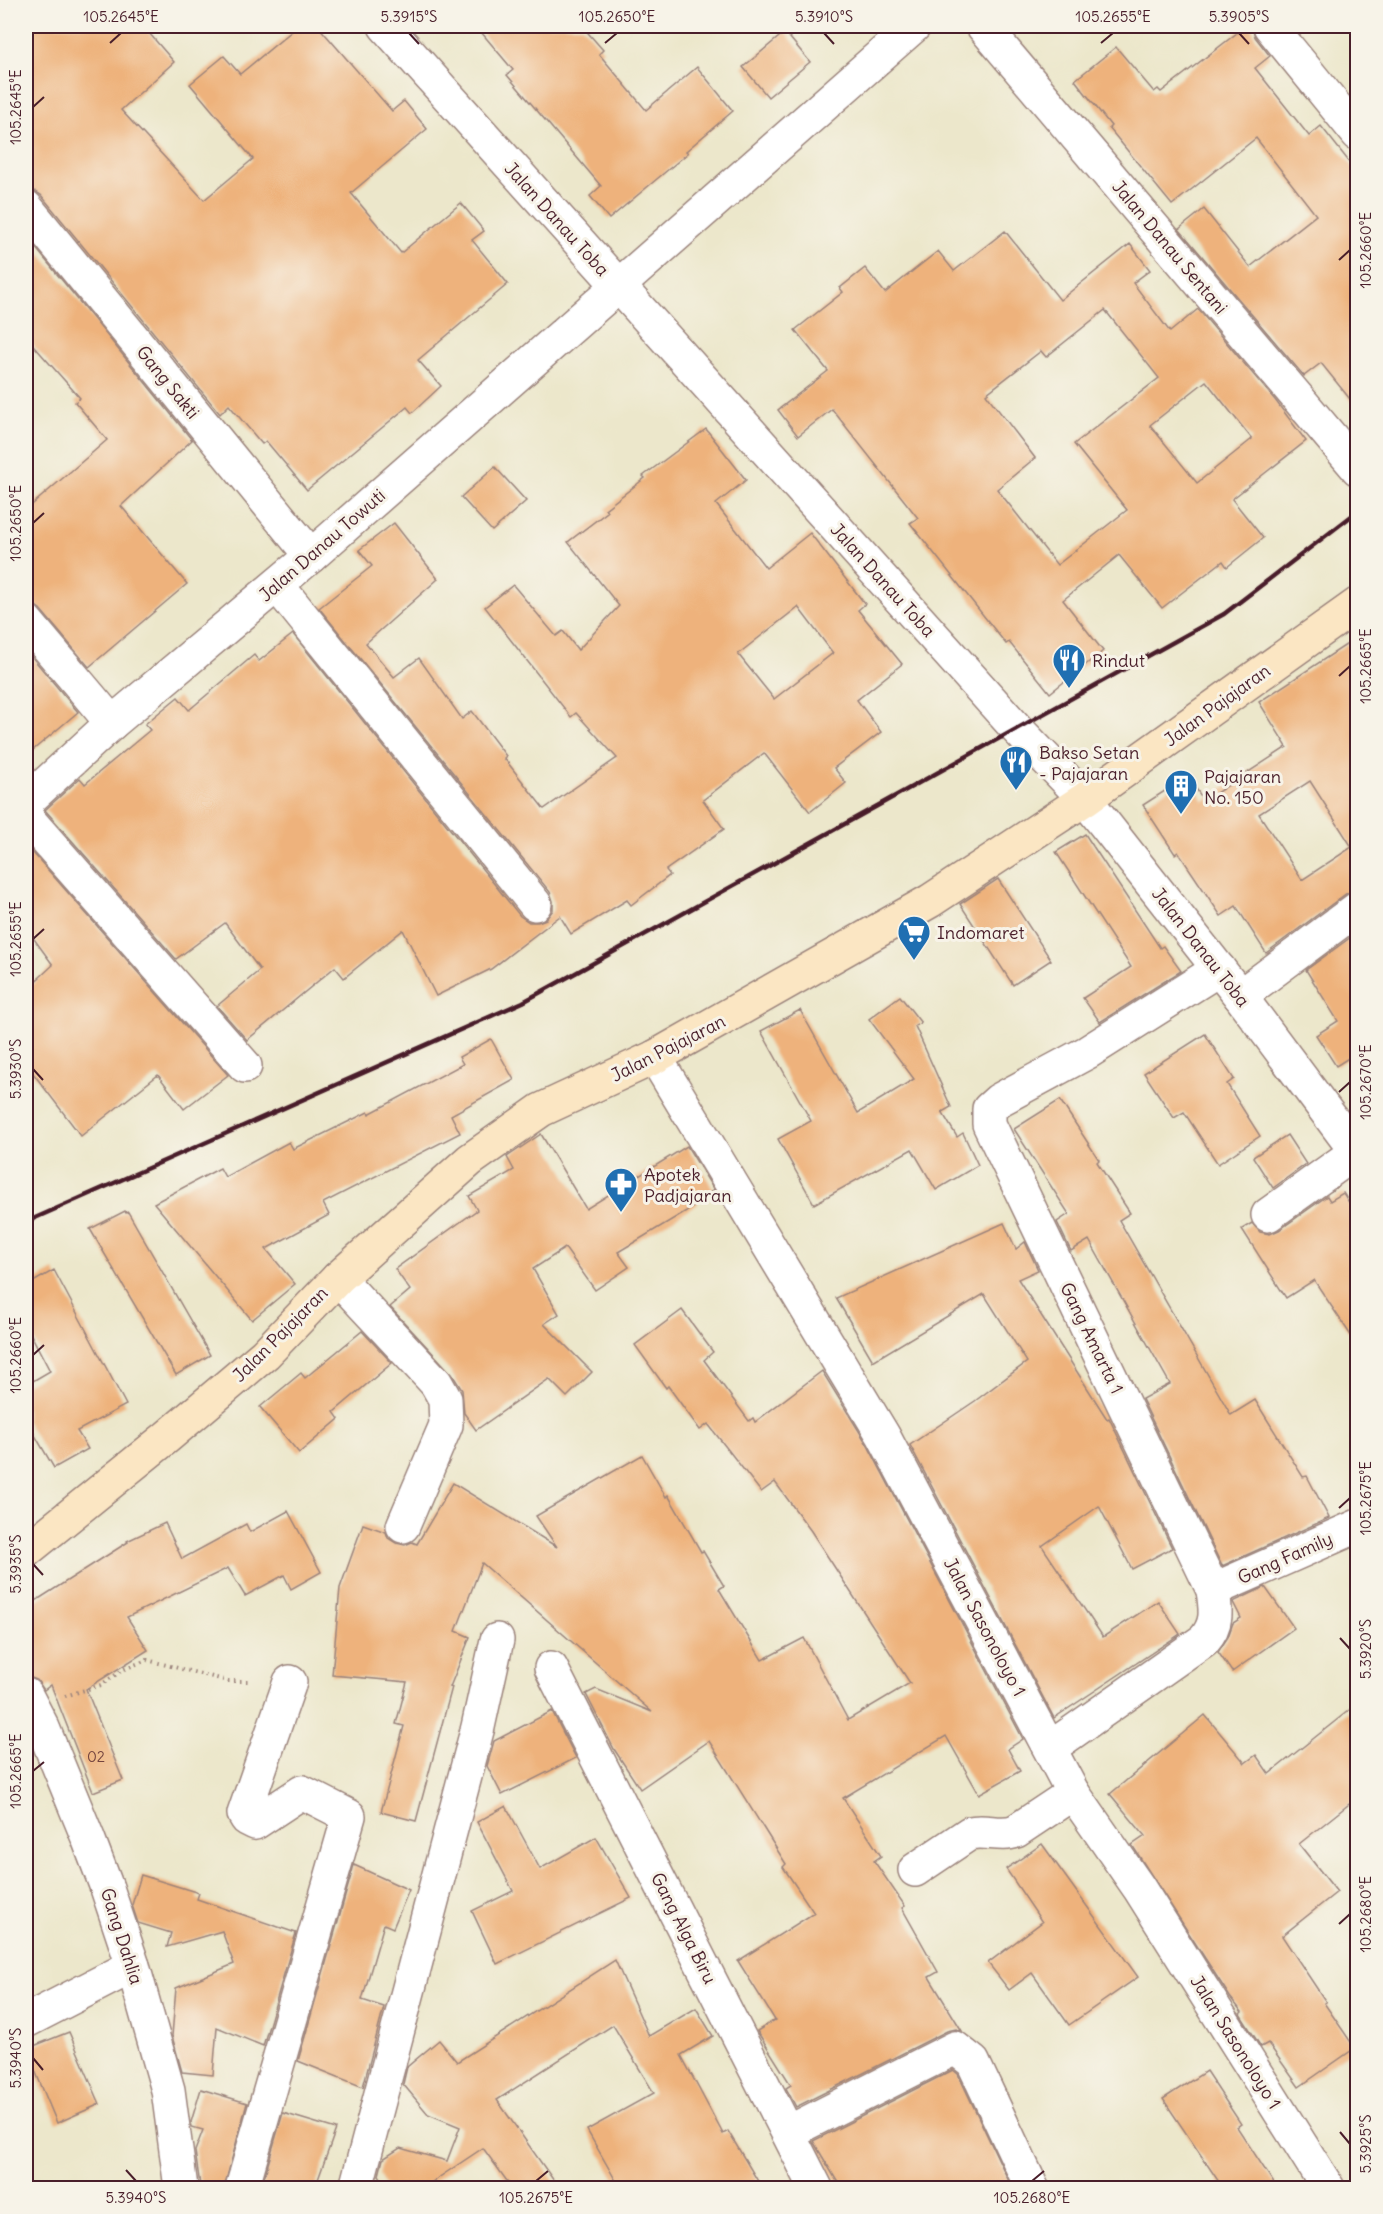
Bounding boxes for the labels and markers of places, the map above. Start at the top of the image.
restaurant icon: Rindut [1051,642,1087,689]
place label: Rindut [1092,649,1145,672]
place label: Bakso Setan - Pajajaran [1039,741,1139,785]
restaurant icon: Bakso Setan - Pajajaran [998,744,1034,791]
place label: Pajajaran No. 150 [1204,765,1281,809]
building icon: Pajajaran No. 150 [1163,768,1199,815]
supermarket icon: Indomaret [896,914,932,961]
place label: Indomaret [937,921,1024,944]
place label: Apotek Padjajaran [644,1163,732,1207]
pharmacy icon: Apotek Padjajaran [603,1166,639,1213]

